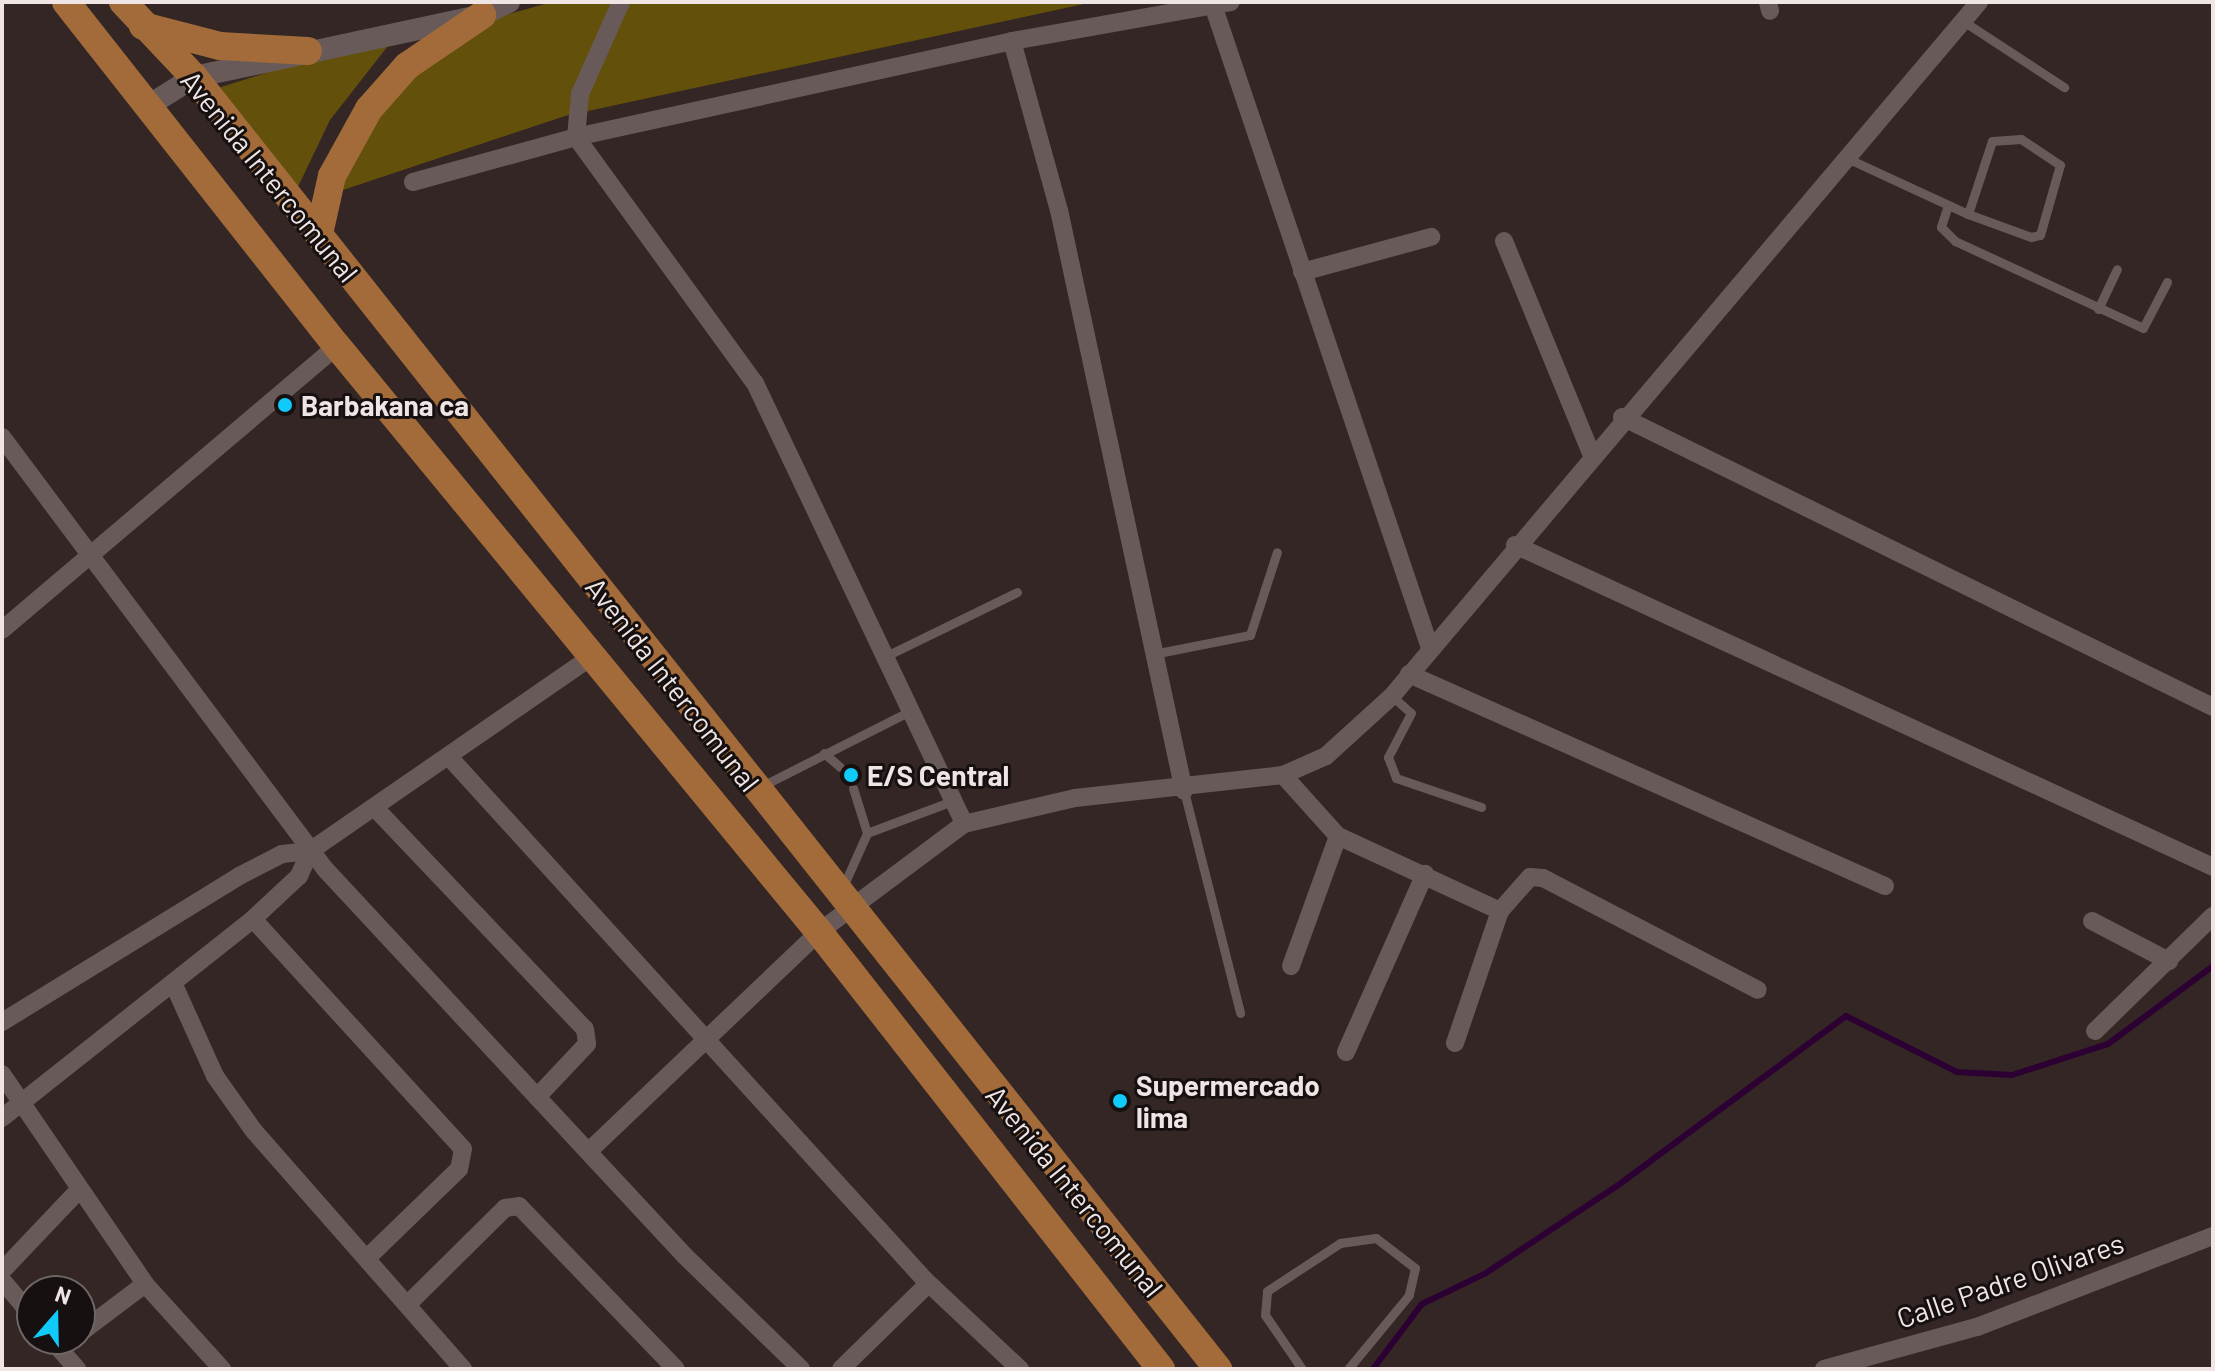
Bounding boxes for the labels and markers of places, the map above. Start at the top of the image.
place label: Barbakana ca [301,388,469,422]
marker: Barbakana ca [276,396,294,414]
place label: E/S Central [867,758,1009,792]
marker: E/S Central [842,766,860,784]
place label: Supermercado lima [1136,1068,1320,1134]
marker: Supermercado lima [1111,1092,1129,1110]

